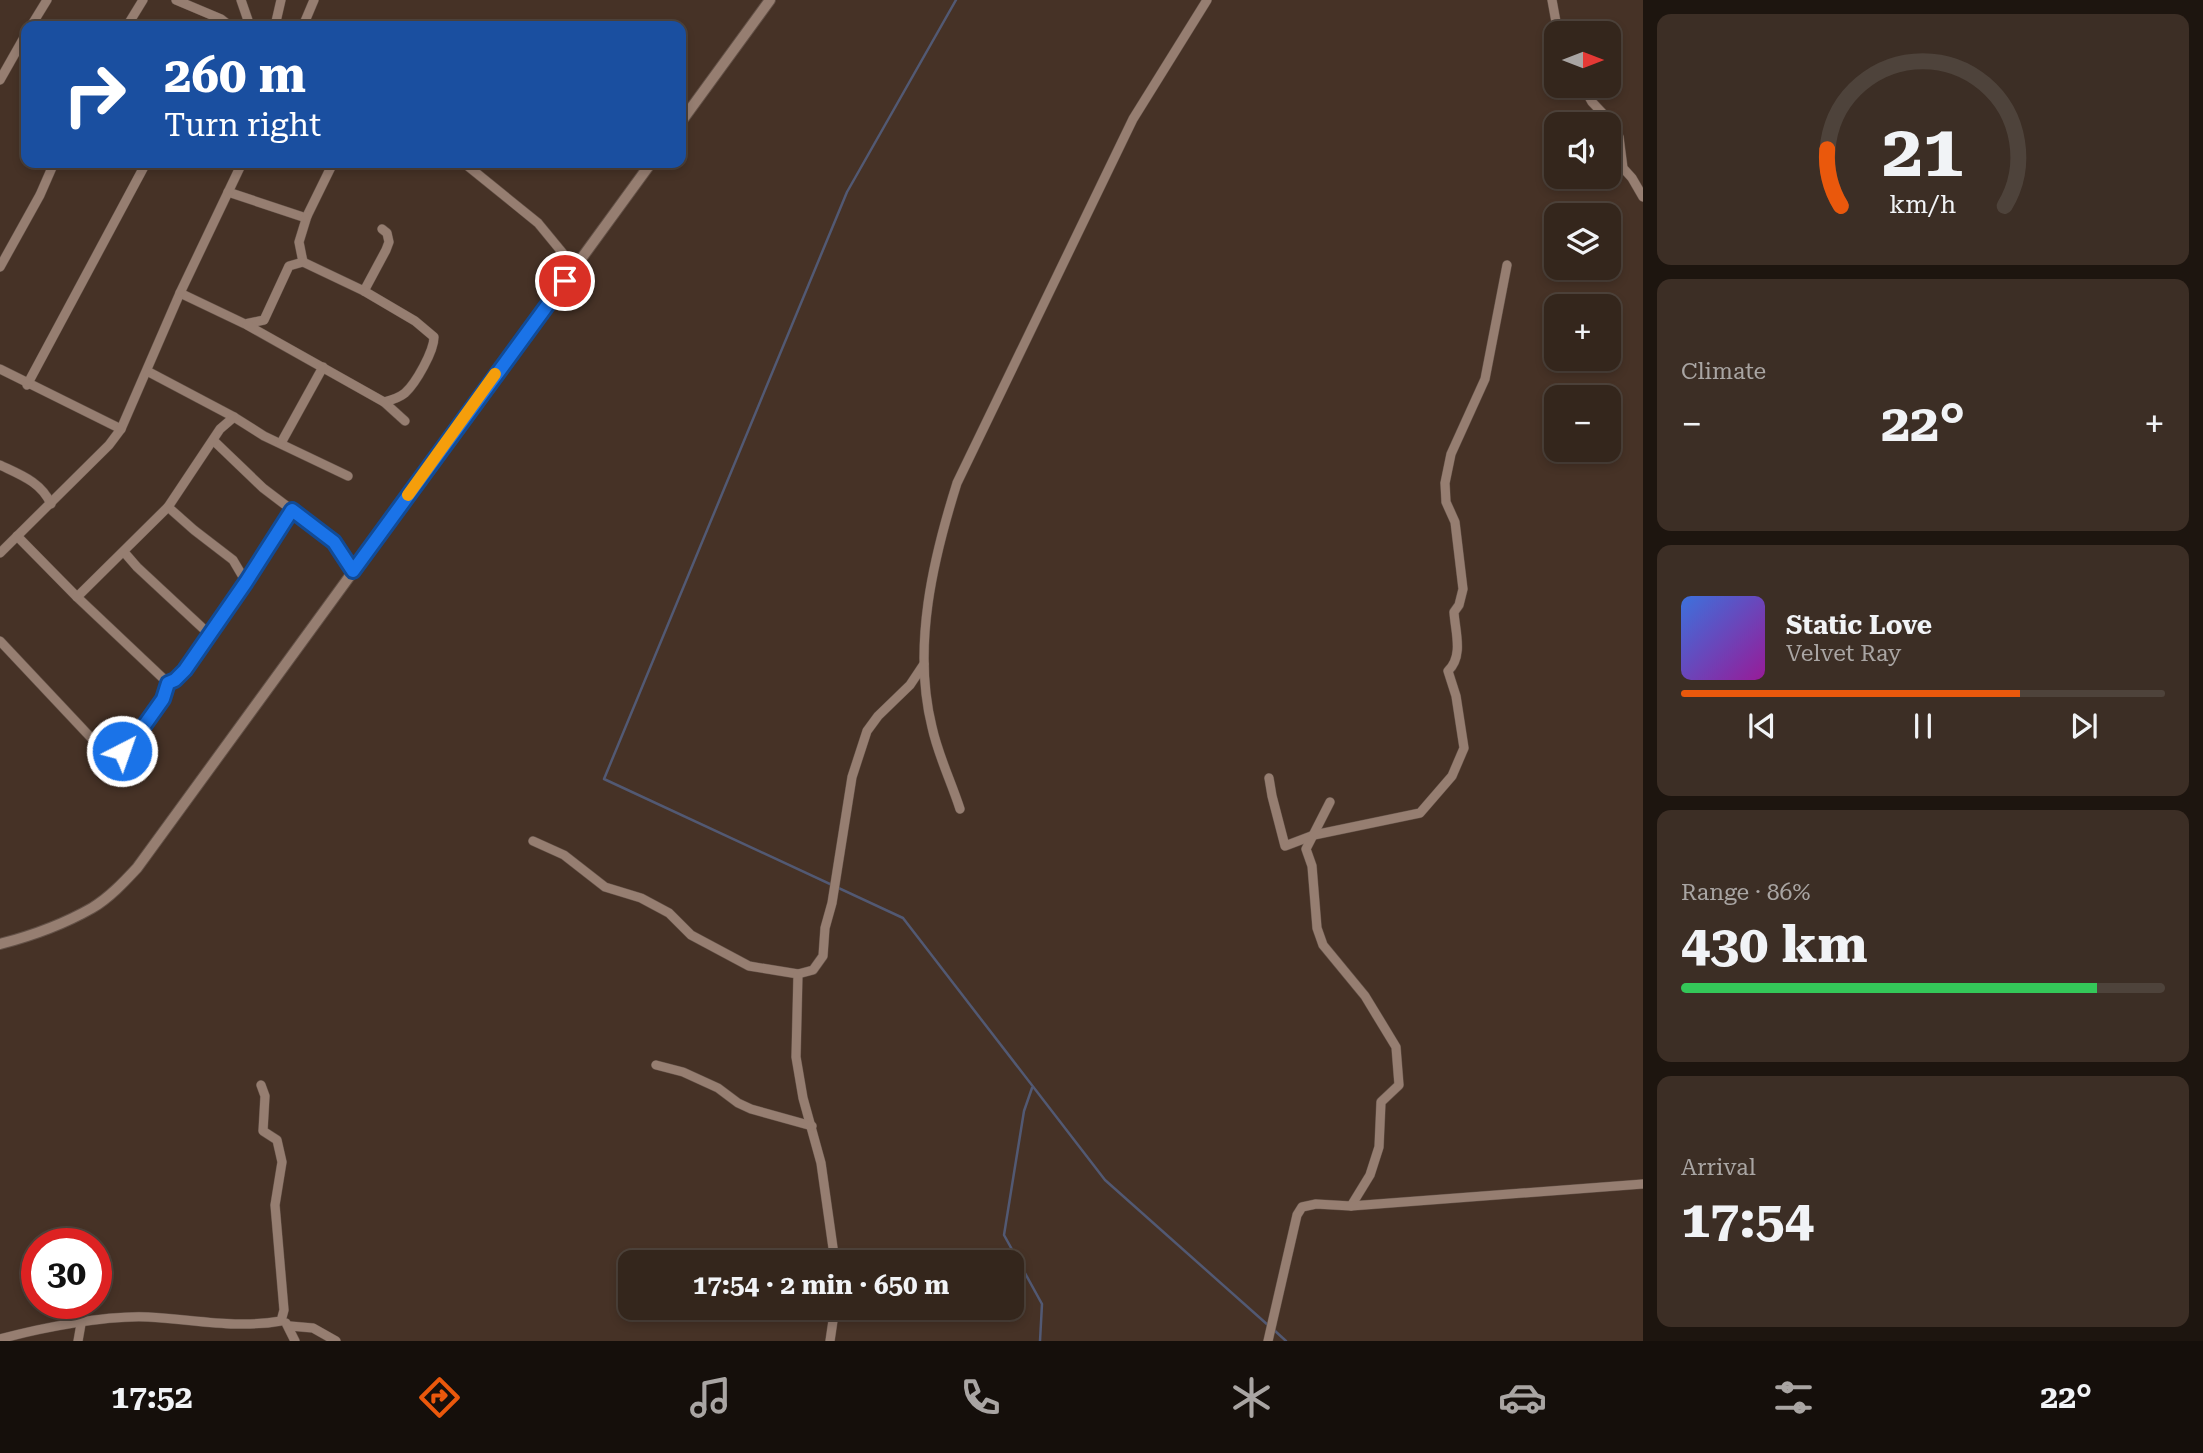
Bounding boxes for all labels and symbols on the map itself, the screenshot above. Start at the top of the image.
north arrow [1544,21,1620,98]
pin [535,251,595,311]
position arrow [85,714,159,788]
speed limit sign: 30 [21,1228,112,1319]

